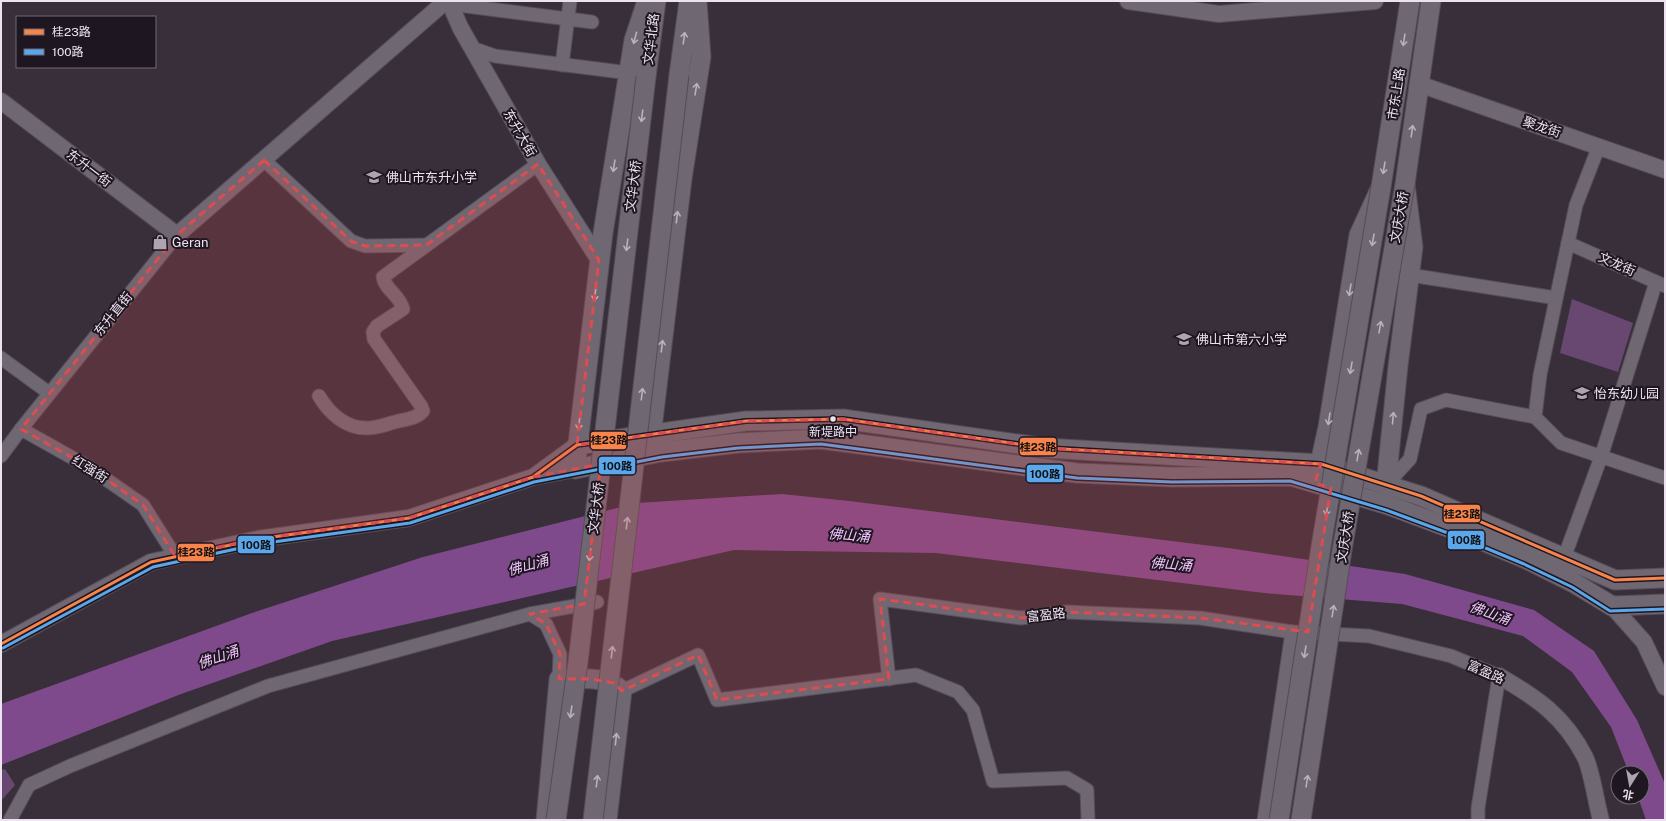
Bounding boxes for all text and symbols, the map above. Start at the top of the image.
street label: 文华北路 [640,12,662,66]
legend [16,16,156,68]
text: 桂23路 [52,25,91,39]
one-way arrow [631,31,638,44]
one-way arrow [680,32,688,45]
one-way arrow [1400,33,1408,46]
text: 100路 [52,45,84,59]
street label: 市东上路 [1385,67,1407,121]
one-way arrow [692,83,700,96]
street label: 东升大街 [501,107,539,159]
one-way arrow [638,109,646,122]
street label: 聚龙街 [1521,114,1563,140]
one-way arrow [1408,125,1416,138]
street label: 东升一街 [64,146,114,190]
one-way arrow [609,159,617,172]
street label: 文华大桥 [622,159,644,213]
one-way arrow [1380,161,1388,174]
school or university icon: 佛山市东升小学 [365,168,383,186]
place label: 佛山市东升小学 [386,170,477,185]
street label: 文庆大桥 [1387,190,1411,244]
one-way arrow [673,211,681,224]
shop icon: Geran [151,233,169,251]
one-way arrow [1369,233,1377,246]
place label: Geran [172,235,208,250]
one-way arrow [623,238,630,251]
street label: 文龙街 [1596,249,1638,279]
one-way arrow [1346,284,1354,297]
one-way arrow [591,288,599,301]
street label: 东升直街 [91,289,135,339]
one-way arrow [1376,321,1384,334]
school or university icon: 佛山市第六小学 [1175,330,1193,348]
place label: 佛山市第六小学 [1196,332,1287,347]
one-way arrow [658,340,666,353]
one-way arrow [1347,361,1355,374]
school or university icon: 怡东幼儿园 [1573,384,1591,402]
place label: 怡东幼儿园 [1594,386,1659,401]
one-way arrow [638,388,646,401]
one-way arrow [1325,412,1333,425]
one-way arrow [1389,412,1396,425]
marker: 新堤路中 [828,414,838,424]
one-way arrow [576,417,583,430]
place label: 新堤路中 [809,425,857,439]
line badge: 桂23路 [590,431,627,450]
text: 桂23路 [591,434,628,446]
line badge: 桂23路 [1019,437,1057,456]
text: 桂23路 [1020,441,1057,453]
one-way arrow [1354,449,1362,462]
street label: 红强街 [69,452,111,486]
line badge: 100路 [598,456,636,475]
text: 100路 [602,460,633,472]
line badge: 100路 [1026,464,1064,483]
text: 100路 [1030,468,1061,480]
street label: 文华大桥 [585,481,607,535]
one-way arrow [1323,503,1331,516]
line badge: 桂23路 [1443,504,1481,523]
text: 桂23路 [1444,508,1481,520]
street label: 文庆大桥 [1334,510,1356,564]
one-way arrow [623,517,631,530]
water label: 佛山涌 [827,525,873,545]
line badge: 100路 [1447,530,1485,550]
text: 100路 [1451,534,1482,546]
line badge: 100路 [237,535,275,554]
text: 100路 [241,539,272,551]
line badge: 桂23路 [177,543,215,562]
text: 桂23路 [178,546,215,558]
one-way arrow [586,548,594,561]
water label: 佛山涌 [506,551,552,578]
water label: 佛山涌 [1149,554,1195,574]
water label: 佛山涌 [1468,598,1514,628]
street label: 富盈路 [1026,605,1066,625]
one-way arrow [1329,605,1337,618]
water label: 佛山涌 [196,642,242,671]
one-way arrow [1301,645,1309,658]
one-way arrow [608,646,616,659]
street label: 富盈路 [1465,657,1507,687]
one-way arrow [567,705,575,718]
one-way arrow [613,733,620,746]
north arrow [1610,765,1650,805]
one-way arrow [593,775,601,788]
one-way arrow [1303,775,1311,788]
text: 北 [1622,788,1635,802]

